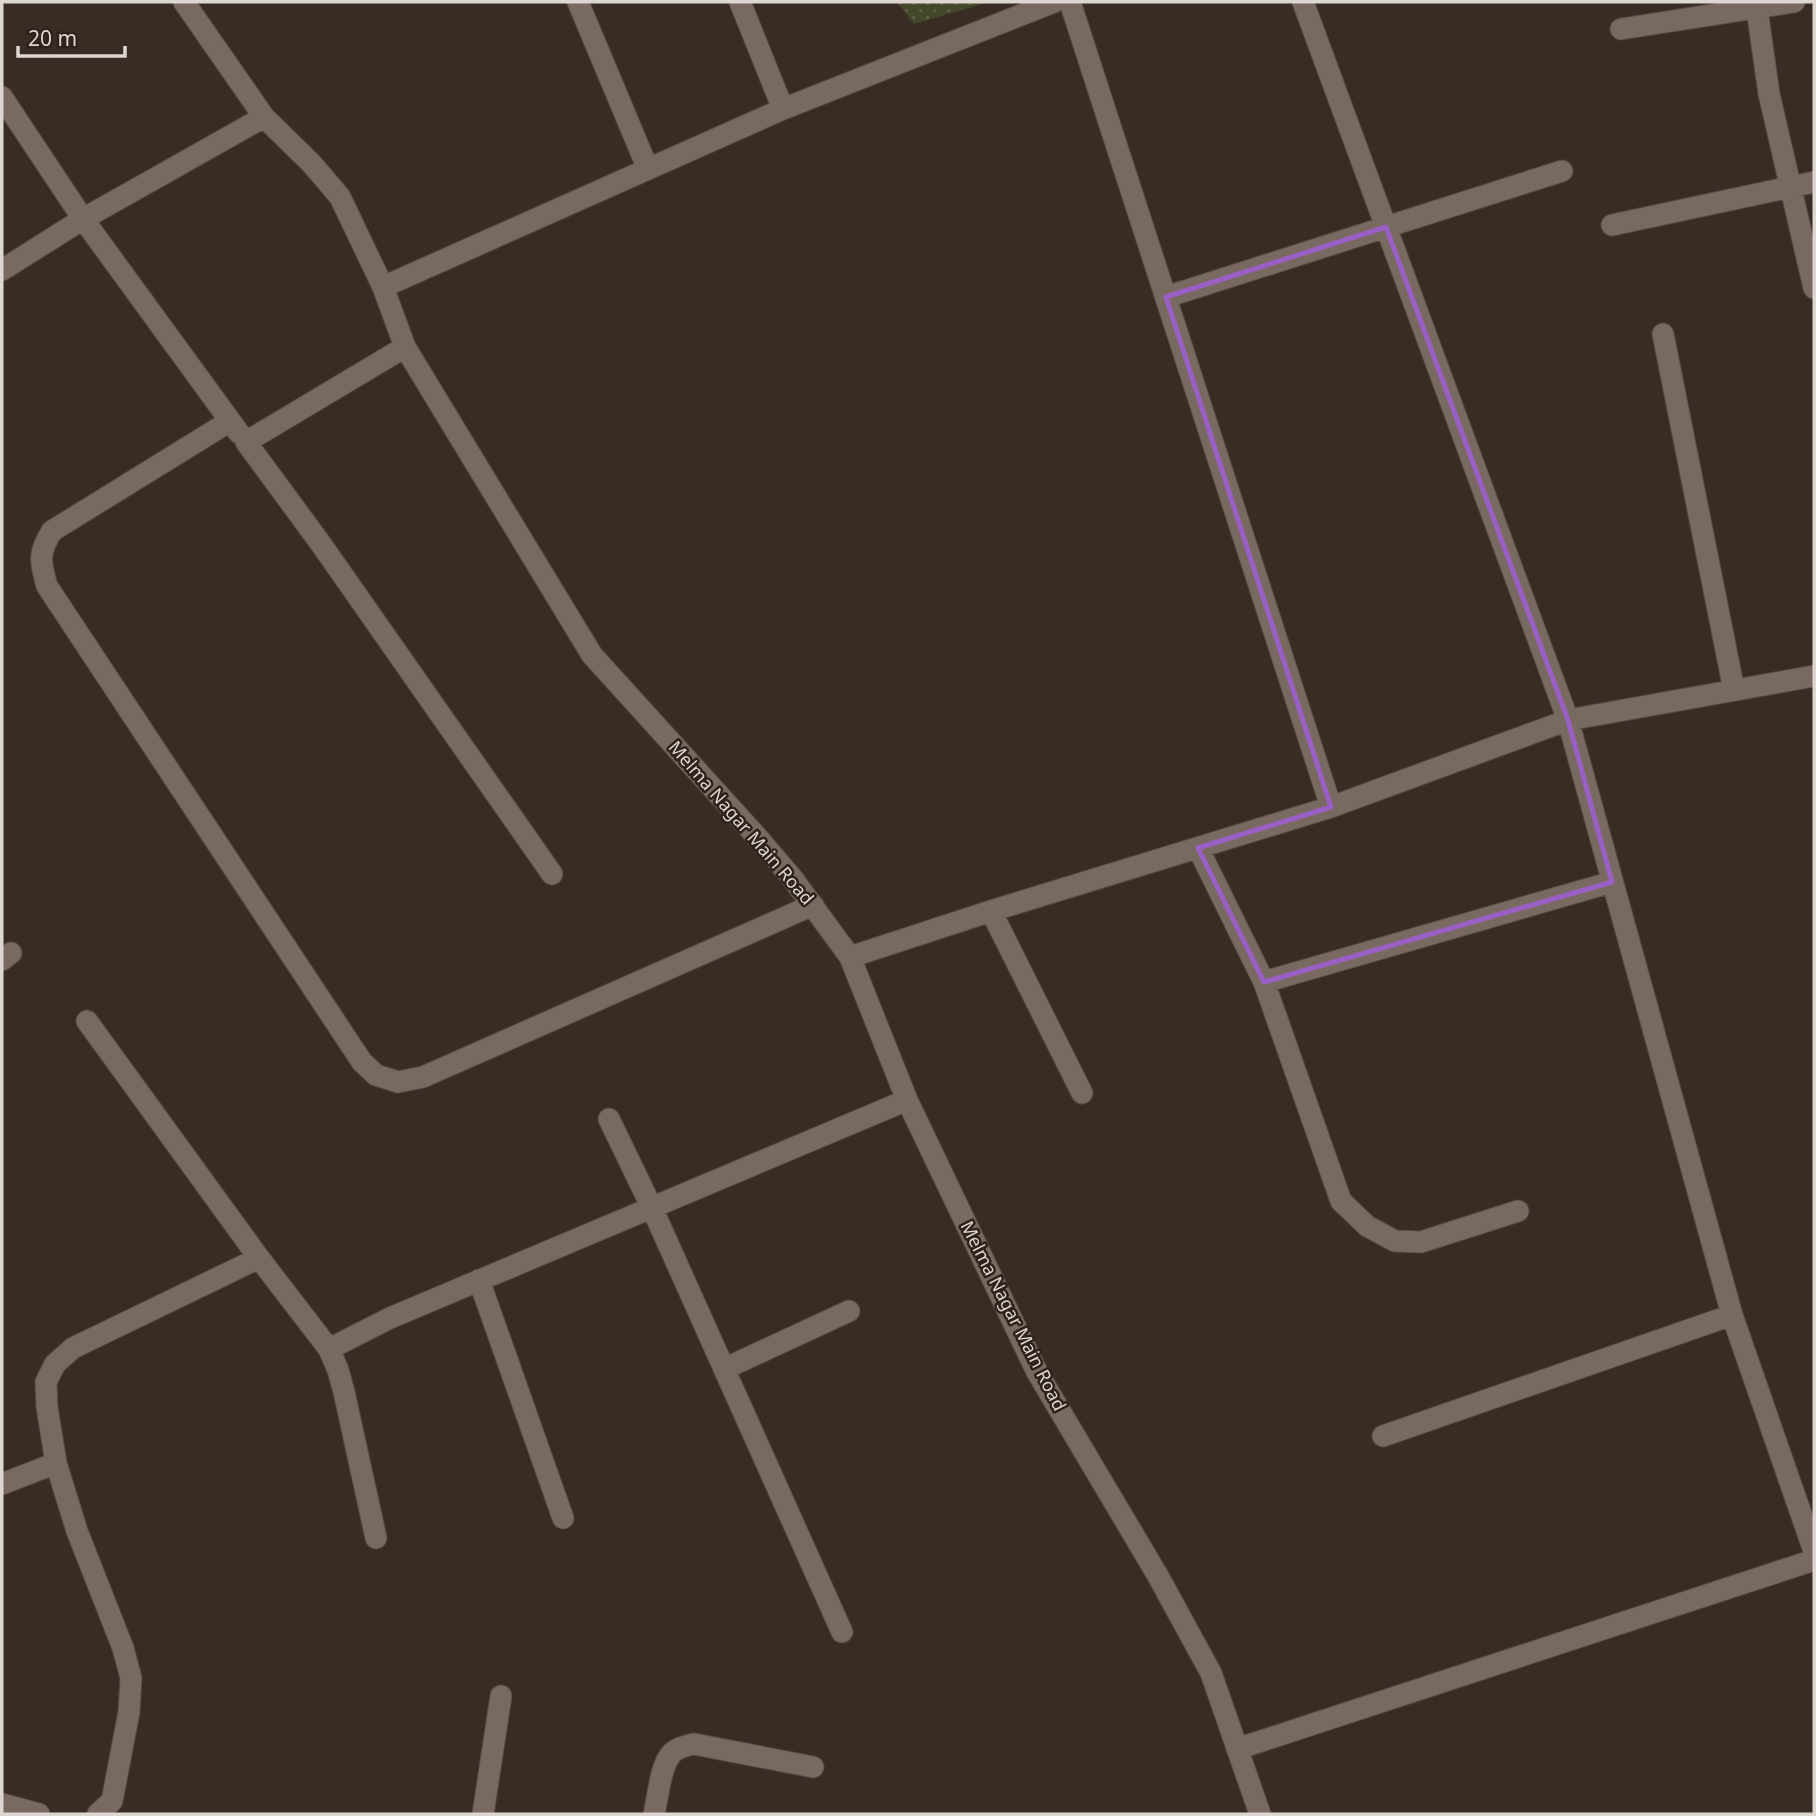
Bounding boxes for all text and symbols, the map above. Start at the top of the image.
scale bar [18,14,124,58]
text: 20 m [28,24,77,52]
street label: Melma Nagar Main Road [664,735,820,909]
street label: Melma Nagar Main Road [956,1217,1072,1415]

